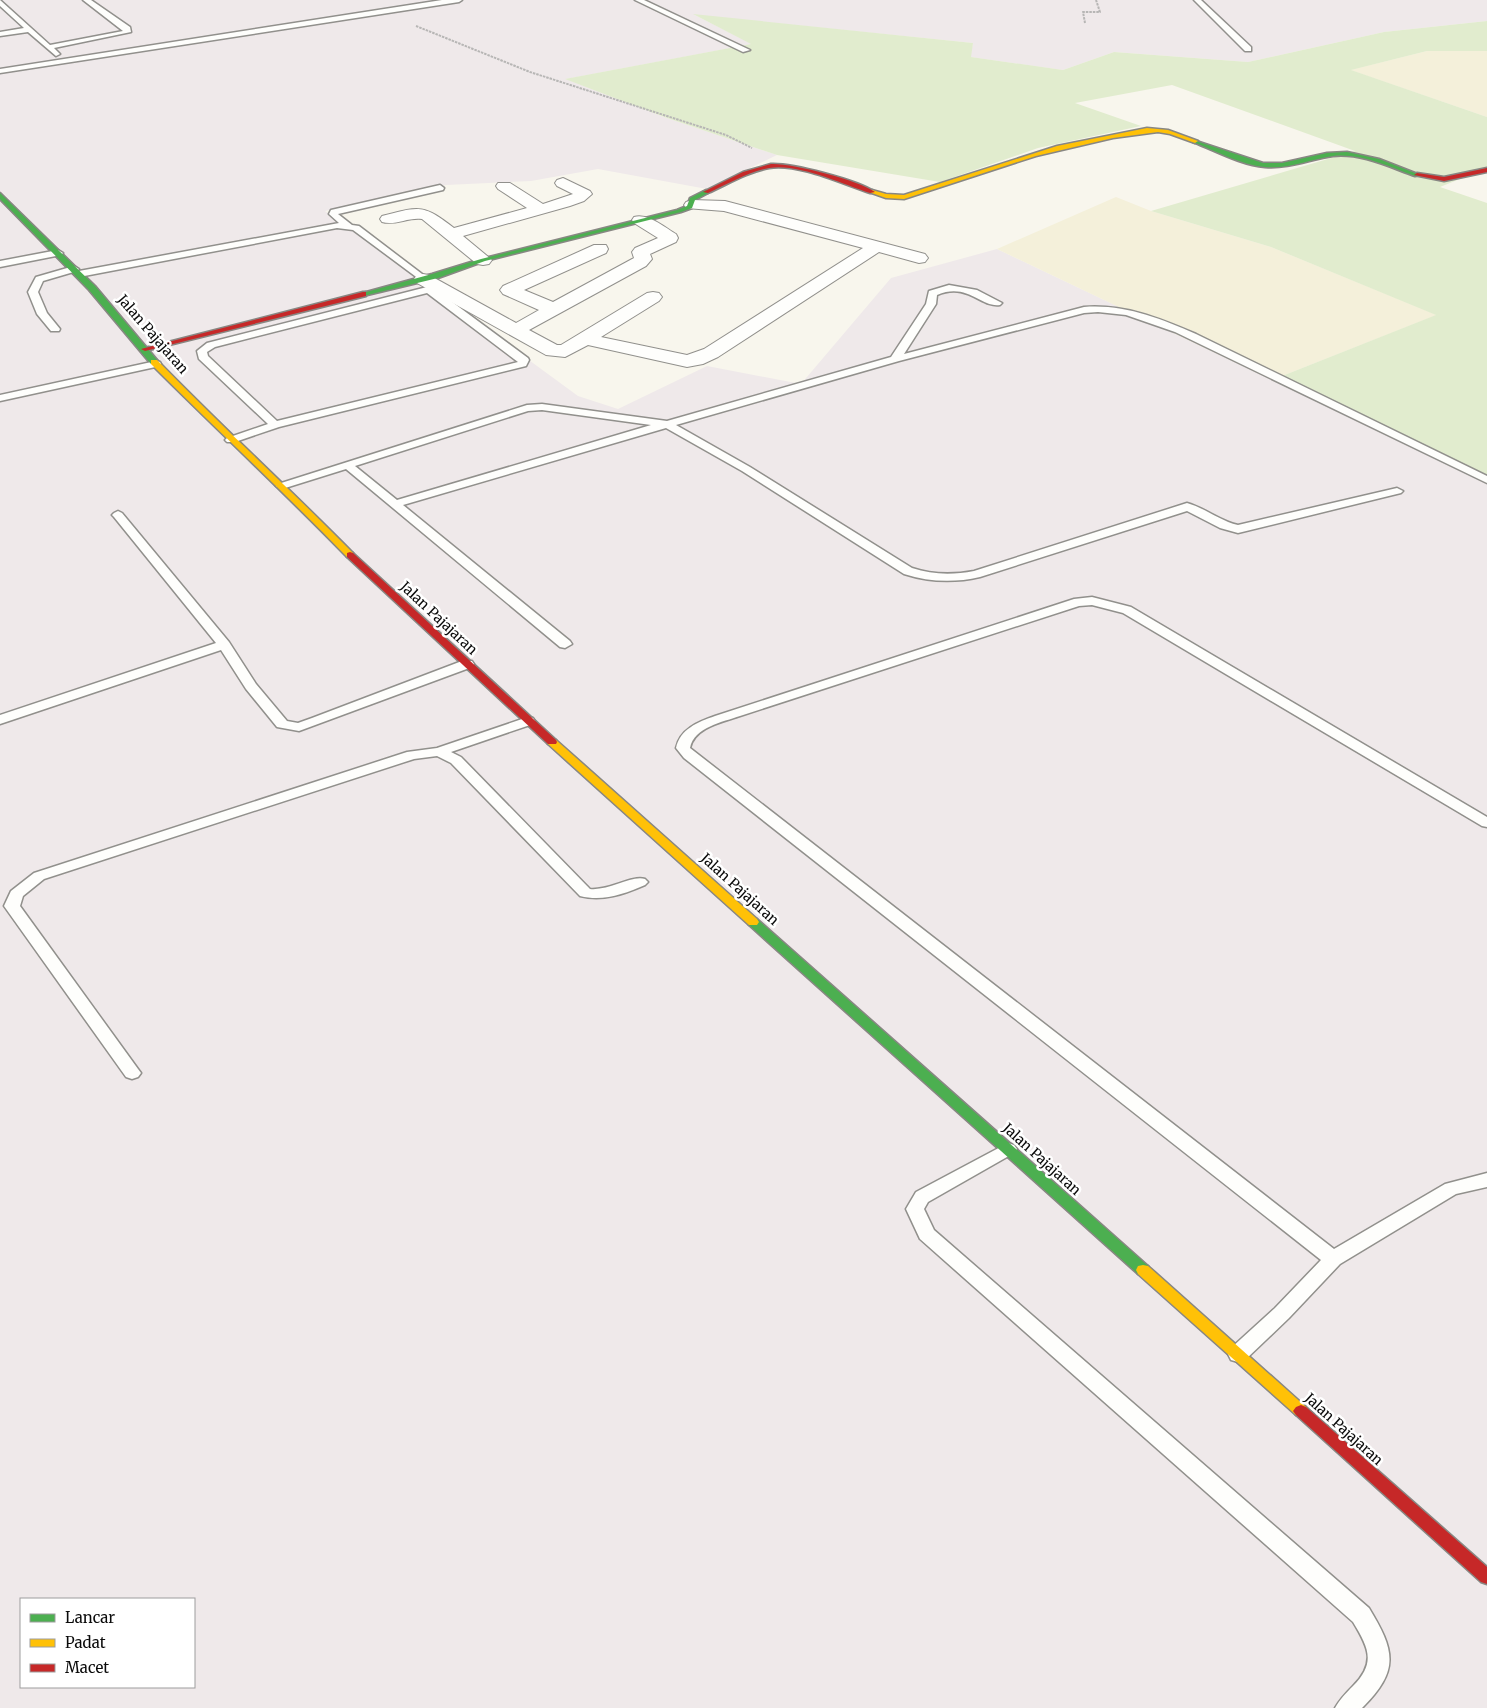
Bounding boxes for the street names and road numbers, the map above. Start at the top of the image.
street label: Jalan Pajajaran [113,290,192,377]
street label: Jalan Pajajaran [396,577,481,658]
street label: Jalan Pajajaran [696,848,783,929]
street label: Jalan Pajajaran [998,1118,1085,1199]
street label: Jalan Pajajaran [1300,1388,1387,1469]

